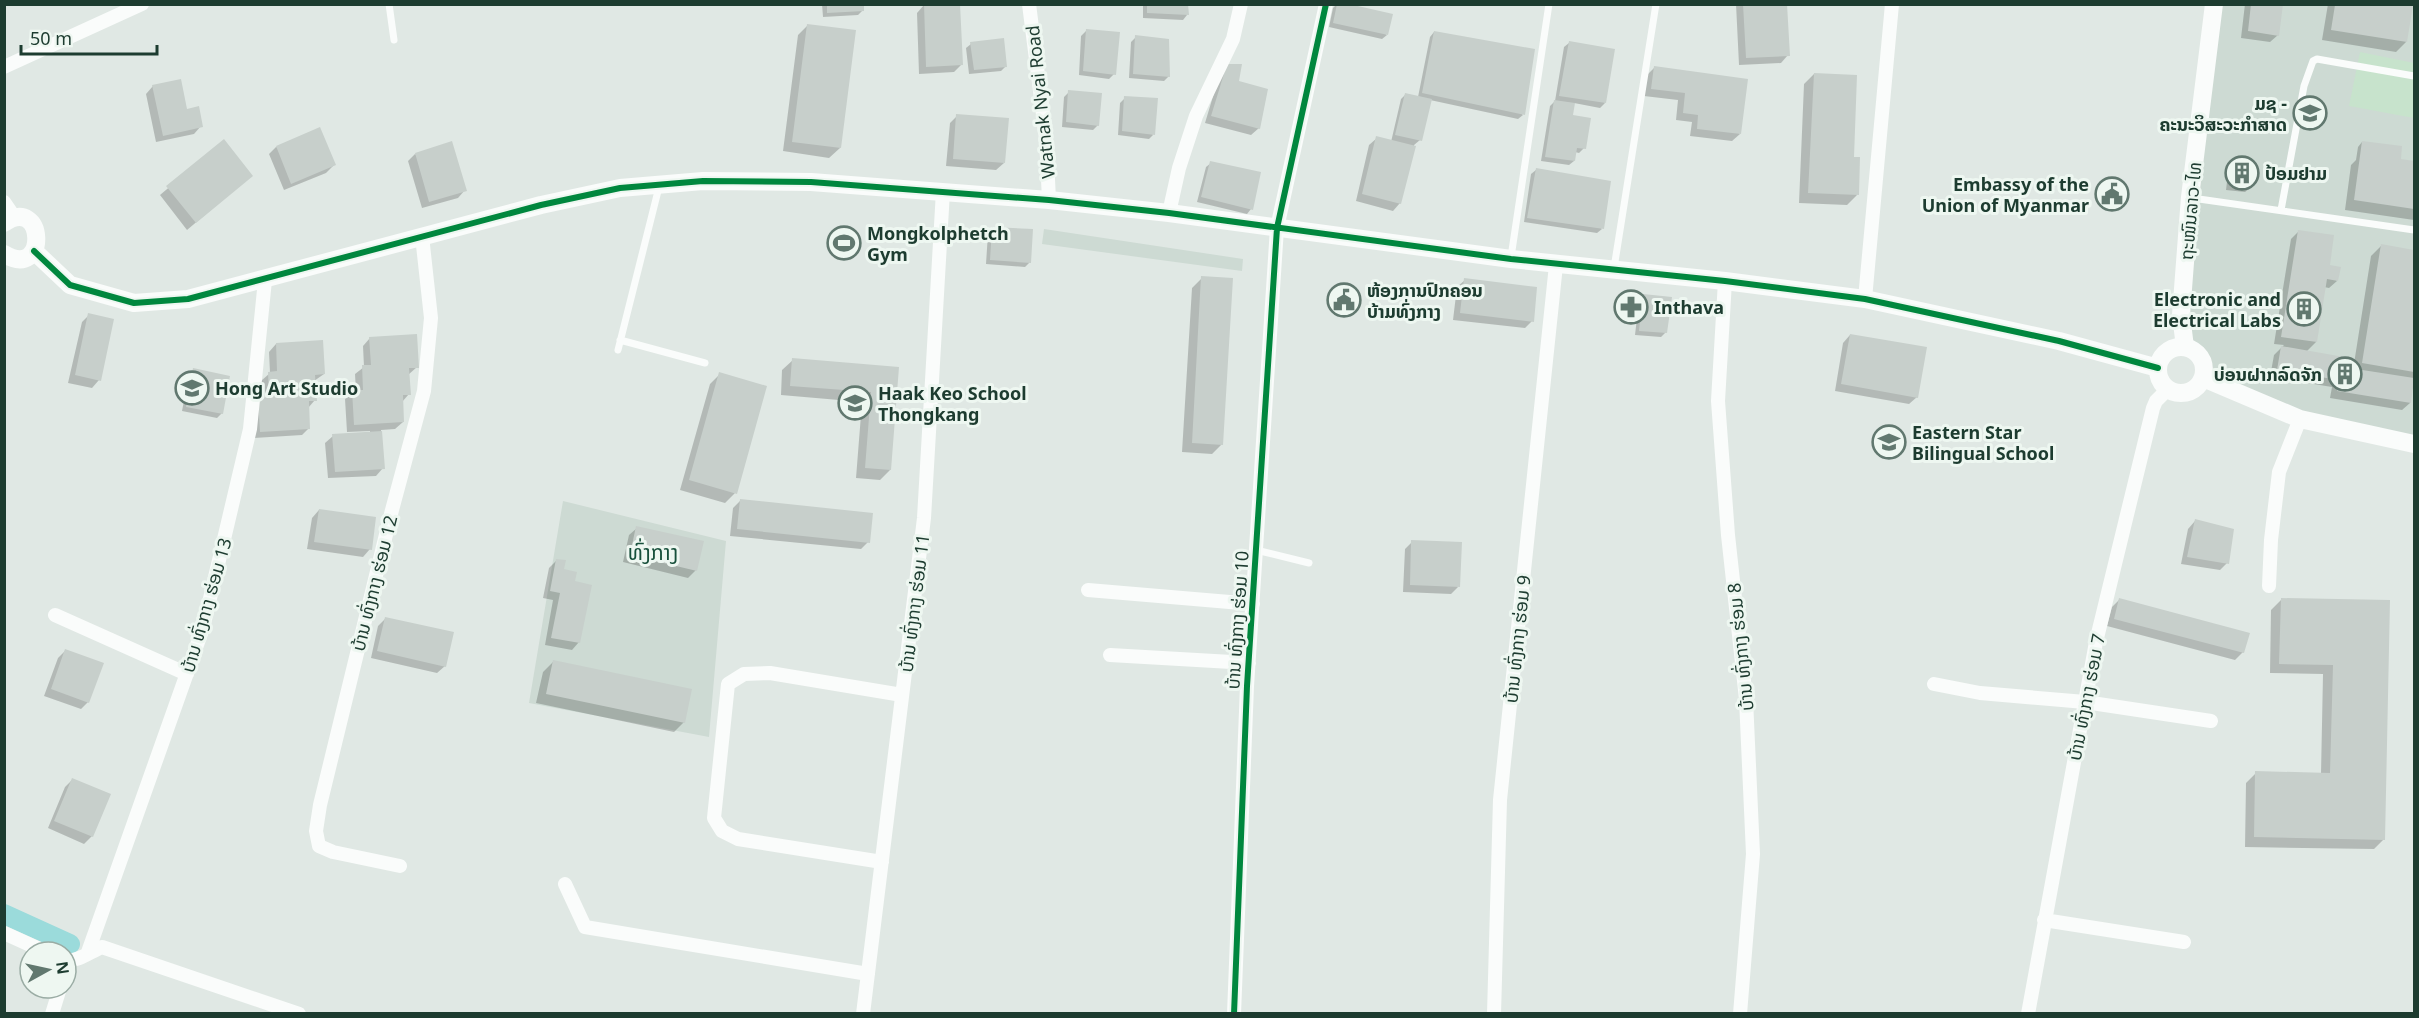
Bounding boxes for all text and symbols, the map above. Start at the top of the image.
scale bar [21,18,158,56]
street label: Watnak Nyai Road [1020,24,1060,180]
text: 50 m [30,26,72,50]
place label: ມຊ - ຄະນະວິສະວະກຳສາດ [2160,91,2287,136]
school or university icon: ມຊ - ຄະນະວິສະວະກຳສາດ [2292,95,2328,131]
building icon: ປ້ອມຢາມ [2224,155,2260,191]
street label: ຖະໜົນລາວ-ໄທ [2174,161,2206,261]
place label: ປ້ອມຢາມ [2265,161,2327,185]
place label: Embassy of the Union of Myanmar [1922,172,2089,217]
public building icon: Embassy of the Union of Myanmar [2094,176,2130,212]
place label: Mongkolphetch Gym [867,221,1009,266]
sports icon: Mongkolphetch Gym [826,225,862,261]
place label: ຫ້ອງການປົກຄອນ ບ້າມທົ່ງກາງ [1367,278,1483,323]
public building icon: ຫ້ອງການປົກຄອນ ບ້າມທົ່ງກາງ [1326,282,1362,318]
place label: Electronic and Electrical Labs [2153,287,2281,332]
pharmacy icon: Inthava [1613,289,1649,325]
building icon: Electronic and Electrical Labs [2286,291,2322,327]
place label: Inthava [1654,295,1724,319]
building icon: ບ່ອນຝາກລົດຈັກ [2327,356,2363,392]
place label: ບ່ອນຝາກລົດຈັກ [2214,362,2322,386]
school or university icon: Hong Art Studio [174,370,210,406]
place label: Hong Art Studio [215,376,358,400]
place label: Haak Keo School Thongkang [878,381,1027,426]
school or university icon: Haak Keo School Thongkang [837,385,873,421]
place label: Eastern Star Bilingual School [1912,420,2054,465]
school or university icon: Eastern Star Bilingual School [1871,424,1907,460]
street label: ບ້ານ ທົ່ງກາງ ຮ່ອມ 12 [346,513,402,653]
street label: ບ້ານ ທົ່ງກາງ ຮ່ອມ 11 [894,533,934,673]
street label: ບ້ານ ທົ່ງກາງ ຮ່ອມ 13 [175,535,237,675]
district label: ທົ່ງກາງ [628,538,678,566]
street label: ບ້ານ ທົ່ງກາງ ຮ່ອມ 10 [1220,550,1254,690]
street label: ບ້ານ ທົ່ງກາງ ຮ່ອມ 9 [1498,574,1536,704]
street label: ບ້ານ ທົ່ງກາງ ຮ່ອມ 8 [1721,582,1759,712]
street label: ບ້ານ ທົ່ງກາງ ຮ່ອມ 7 [2062,631,2110,763]
north arrow [18,940,78,1000]
text: N [51,960,75,976]

